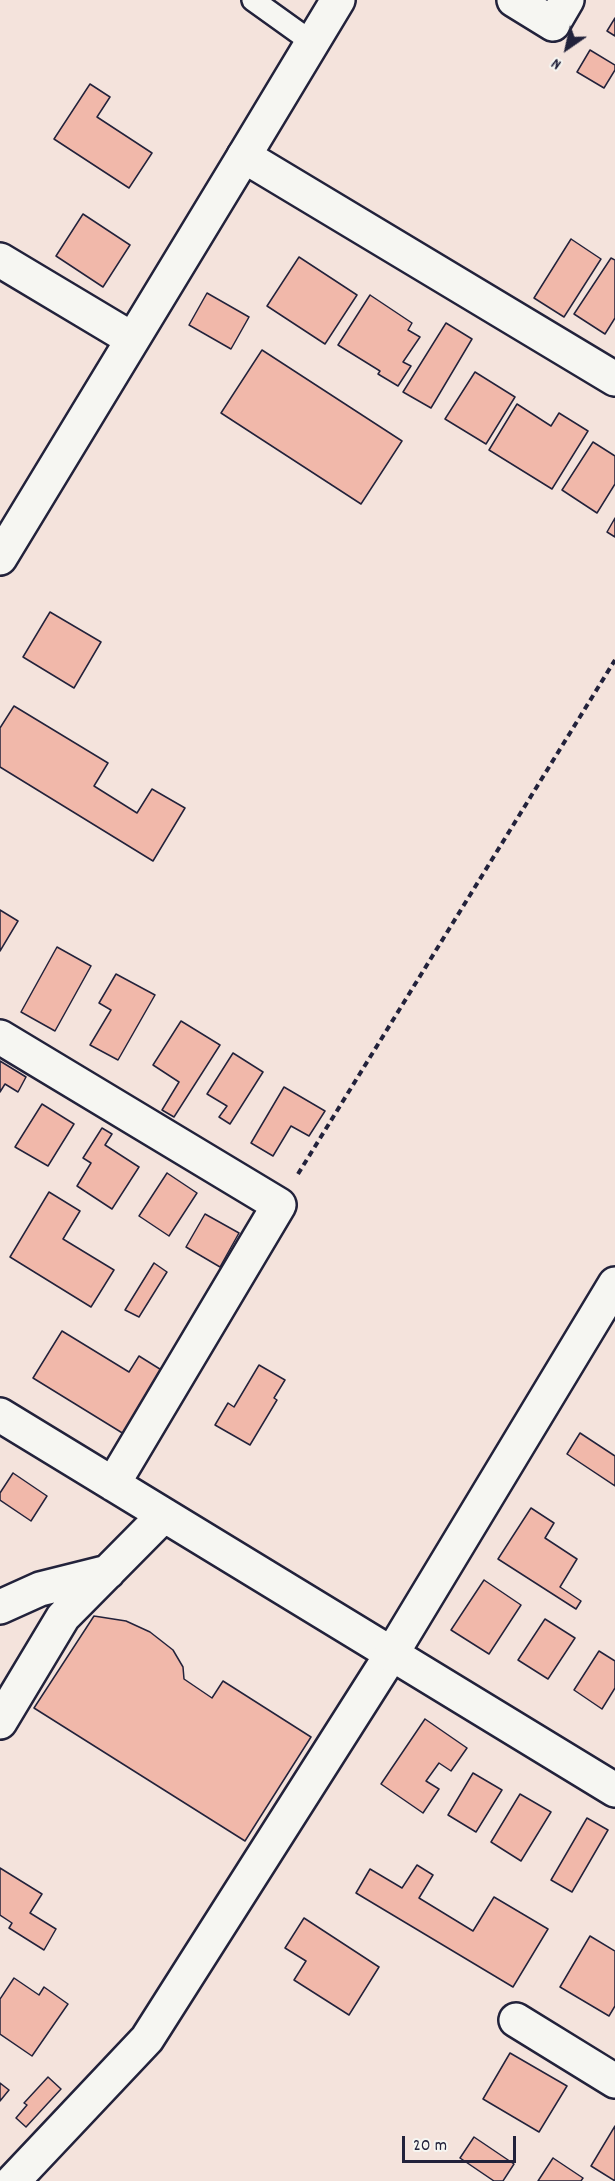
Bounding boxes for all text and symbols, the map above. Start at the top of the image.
north arrow [537,18,597,78]
text: N [547,52,566,75]
scale bar [405,2124,519,2162]
text: 20 m [413,2134,447,2159]

